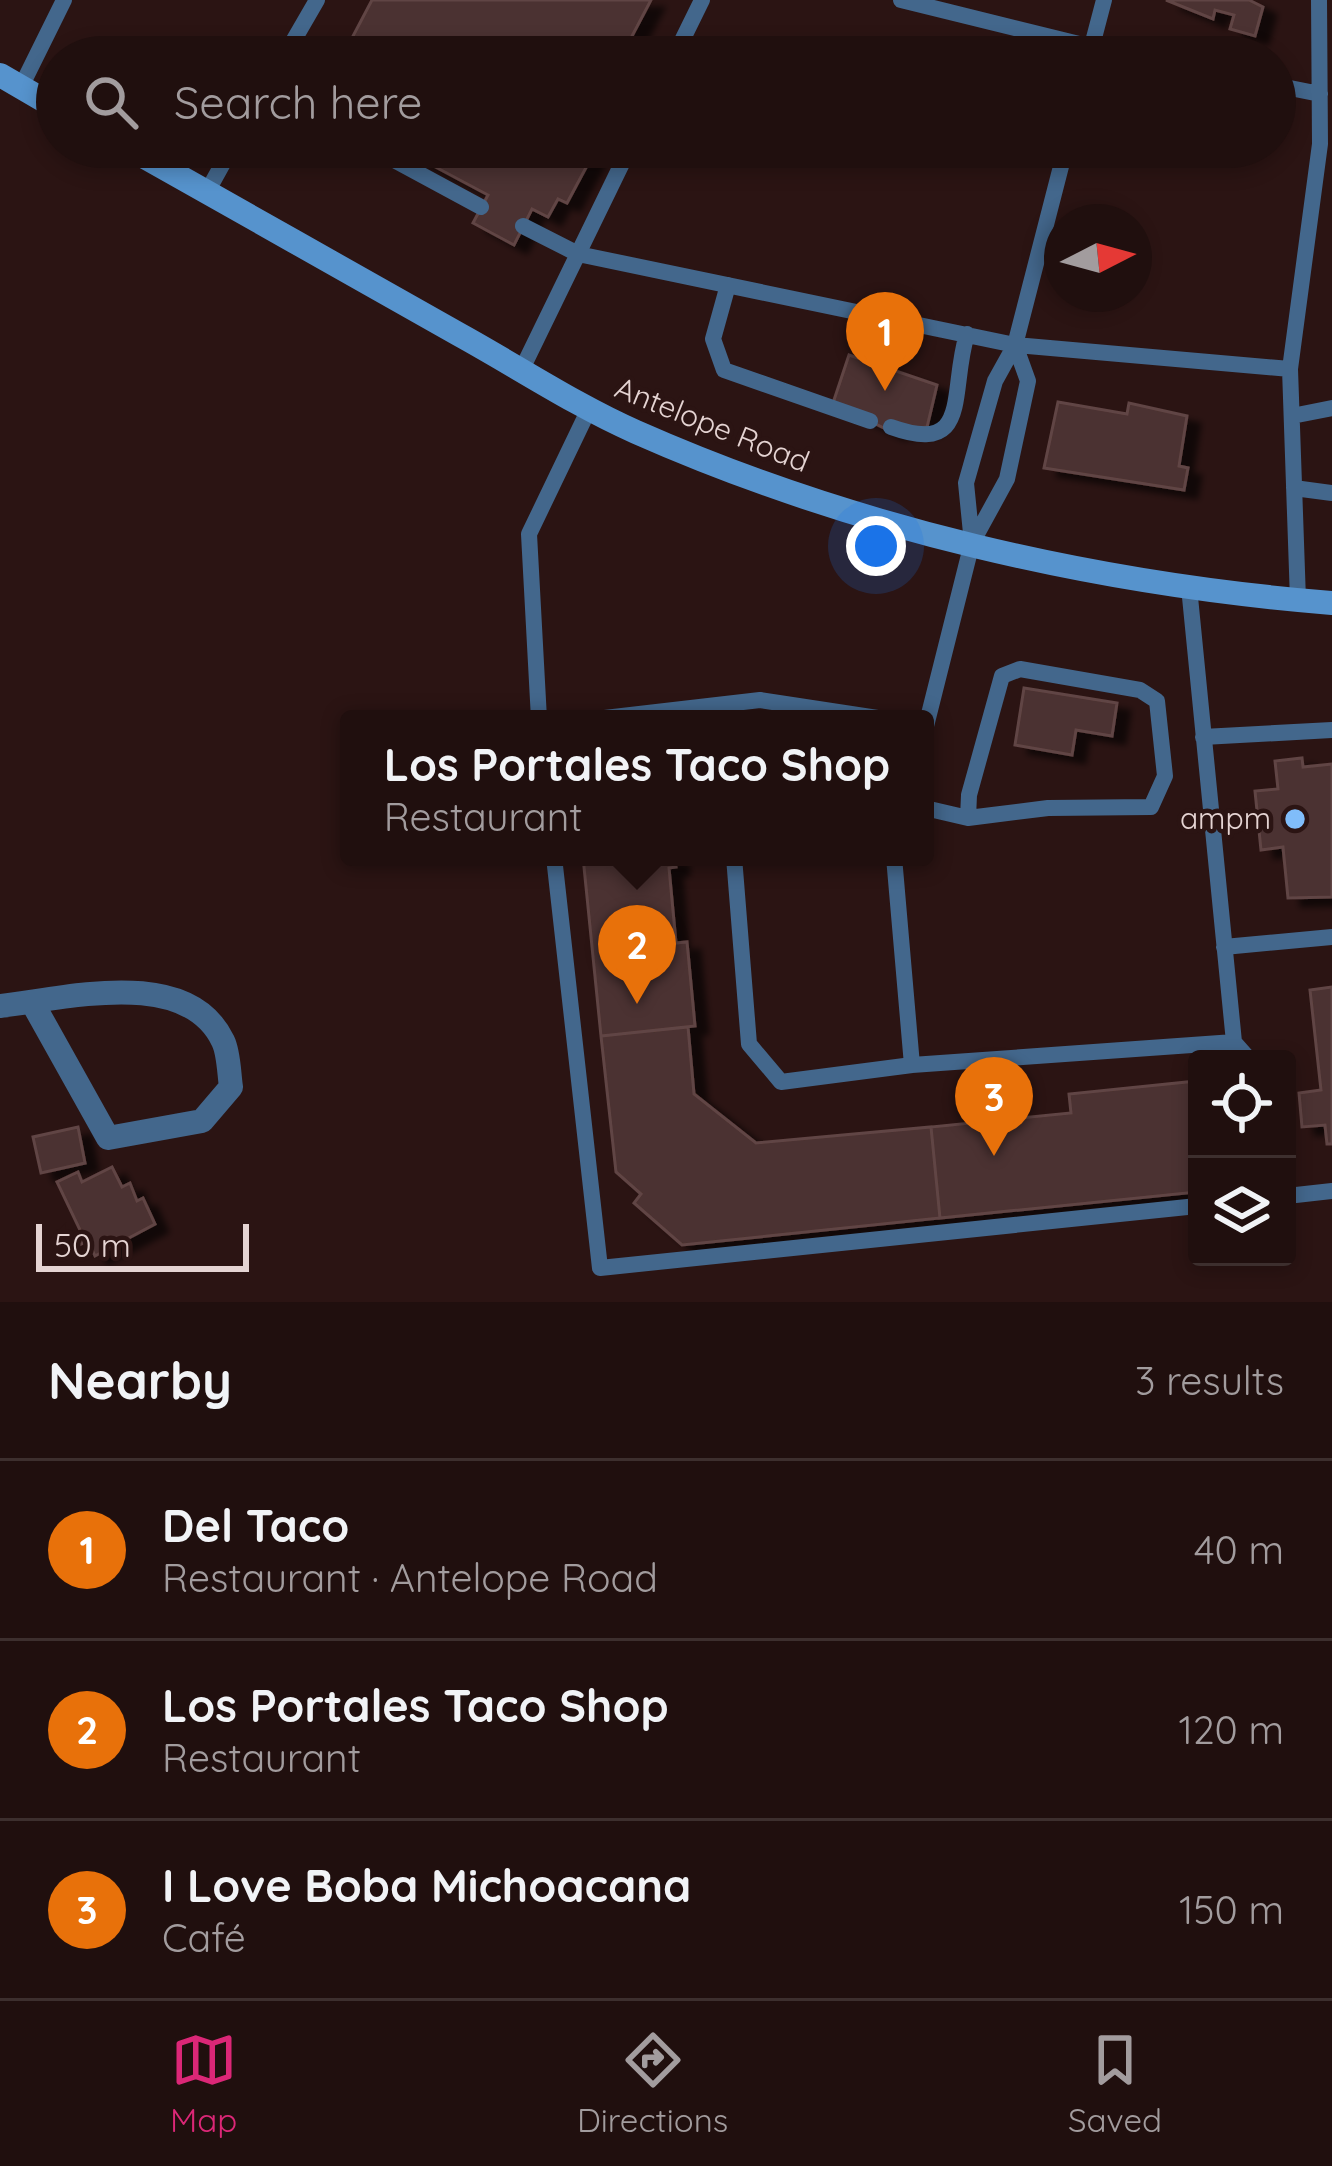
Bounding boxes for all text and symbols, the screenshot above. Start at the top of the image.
search box [36,36,1296,168]
icon: search [78,69,144,135]
text: Search here [174,74,422,130]
north arrow [1044,204,1152,312]
pin: 1 [846,292,924,391]
street label: Antelope Road [610,368,815,480]
your location [846,516,906,576]
popup [340,710,934,866]
text: Los Portales Taco Shop [384,736,890,792]
text: Restaurant [384,792,583,841]
place label: ampm [1180,799,1271,837]
marker: ampm [1282,806,1308,832]
pin: 2 [598,905,676,1004]
map controls [1188,1050,1296,1266]
button: locate [1188,1050,1296,1158]
pin: 3 [955,1057,1033,1156]
button: layers [1188,1158,1296,1266]
scale bar [36,1218,249,1271]
text: 50 m [54,1224,131,1265]
text: Nearby [48,1348,232,1412]
text: 3 results [1135,1356,1284,1405]
text: Del Taco [162,1497,349,1553]
text: 1 [79,1525,95,1574]
text: 40 m [1194,1525,1284,1574]
text: Restaurant · Antelope Road [162,1553,658,1602]
text: Los Portales Taco Shop [162,1677,669,1733]
text: 2 [76,1705,98,1754]
text: 120 m [1179,1705,1284,1754]
text: Restaurant [162,1733,361,1782]
text: I Love Boba Michoacana [162,1857,691,1913]
text: 3 [77,1885,97,1934]
text: 150 m [1179,1885,1284,1934]
text: Café [162,1913,246,1962]
tab: Map [170,2027,237,2140]
tab: Directions [577,2027,728,2140]
tab: Saved [1068,2027,1162,2140]

